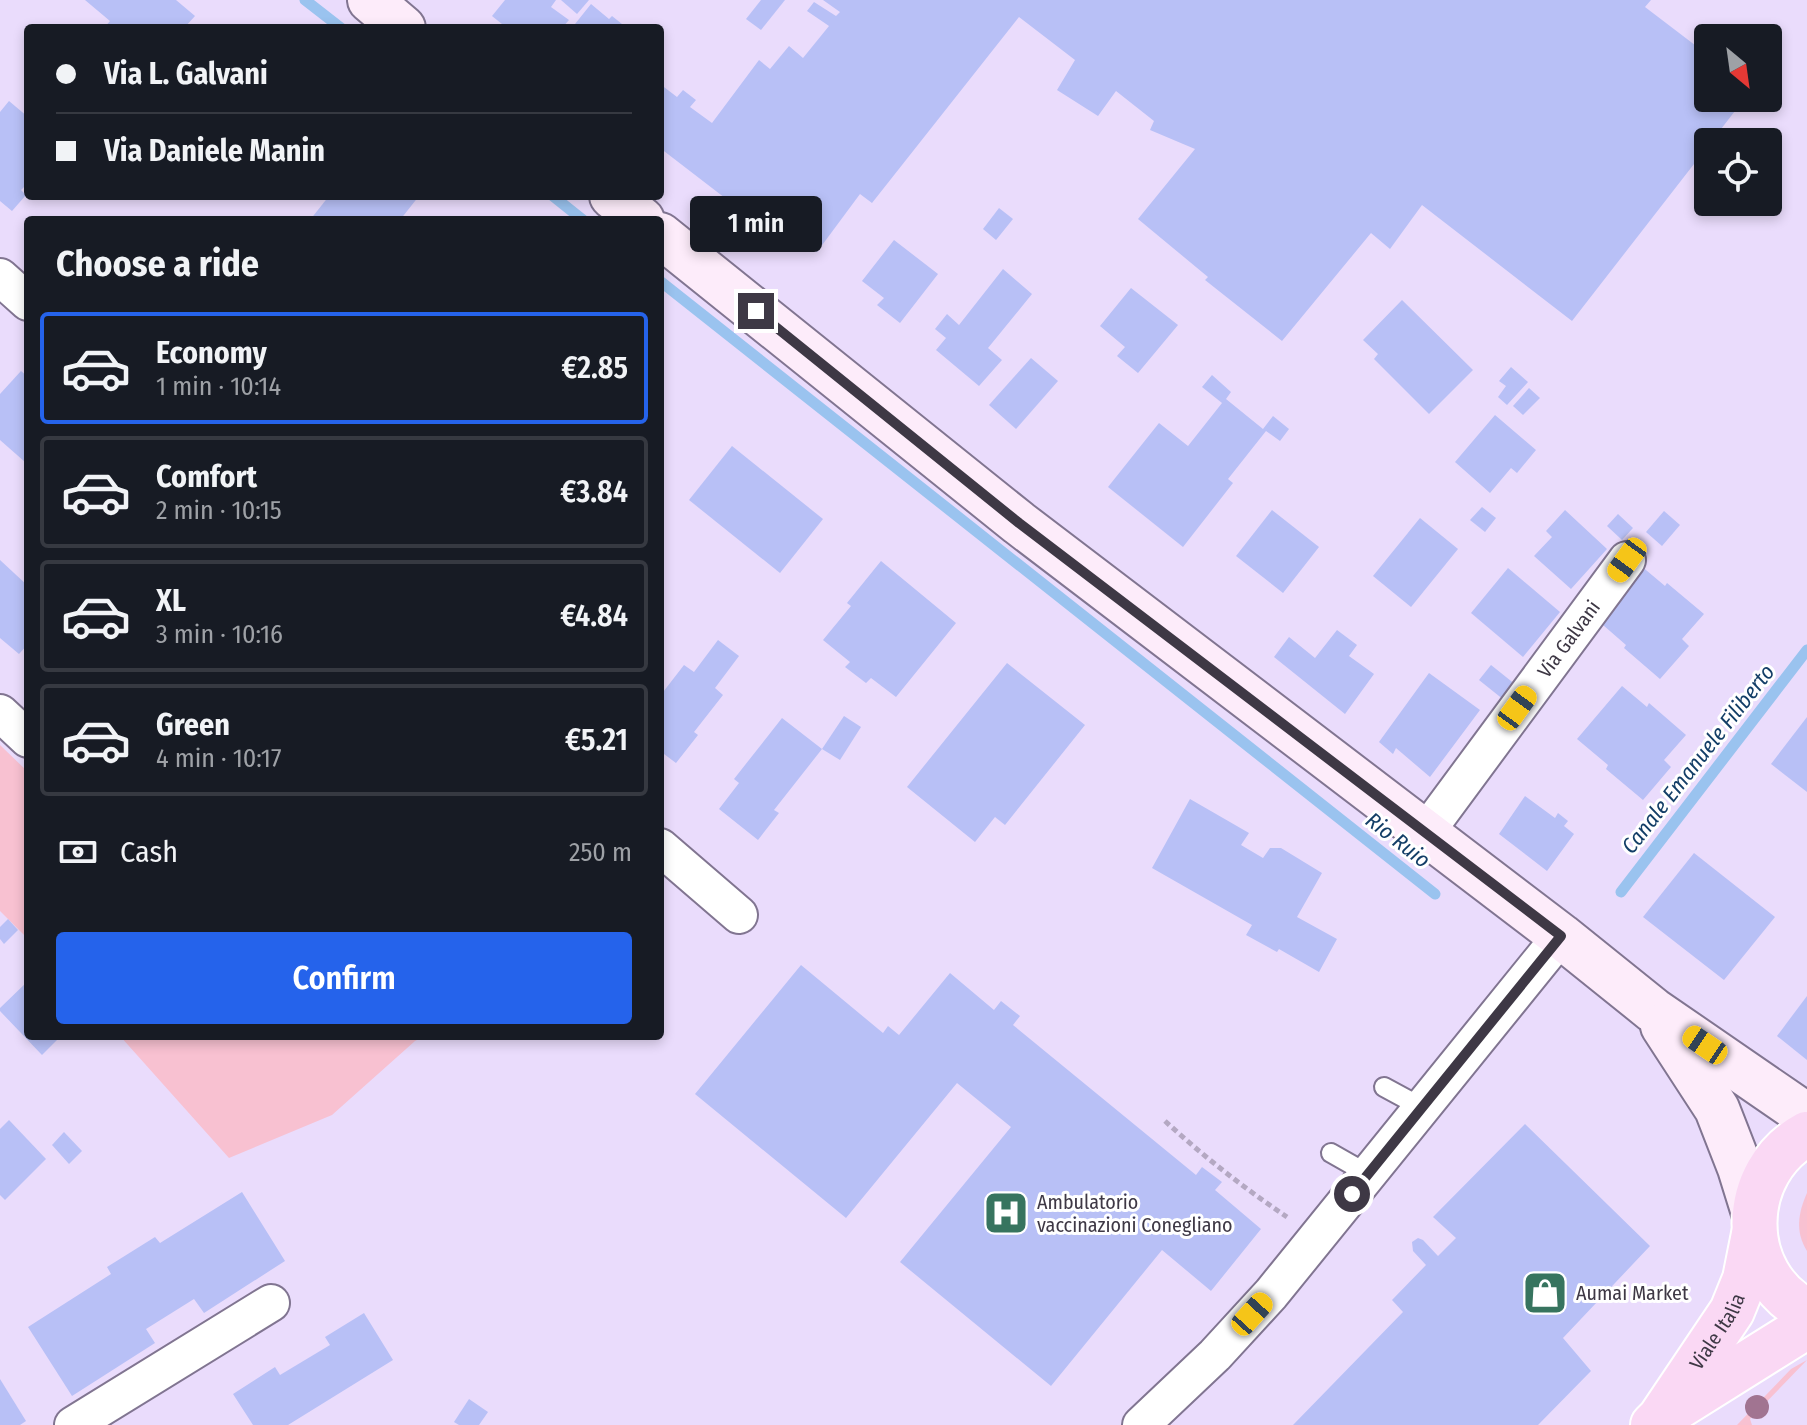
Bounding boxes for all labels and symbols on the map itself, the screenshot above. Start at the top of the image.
north arrow [1694,24,1782,112]
callout: 1 min [690,195,822,251]
route end [738,293,774,329]
car [1603,534,1651,586]
street label: Via Galvani [1532,596,1605,682]
water label: Canale Emanuele Filiberto [1616,659,1780,859]
car [1493,682,1541,734]
water label: Rio Ruio [1360,806,1436,874]
car [1678,1022,1732,1068]
route start [1334,1176,1370,1212]
hospital icon: Ambulatorio vaccinazioni Conegliano [982,1189,1030,1237]
place label: Ambulatorio vaccinazioni Conegliano [1037,1190,1233,1237]
shop icon: Aumai Market [1521,1269,1569,1317]
place label: Aumai Market [1576,1281,1689,1305]
car [1227,1288,1277,1340]
street label: Viale Italia [1684,1290,1750,1374]

